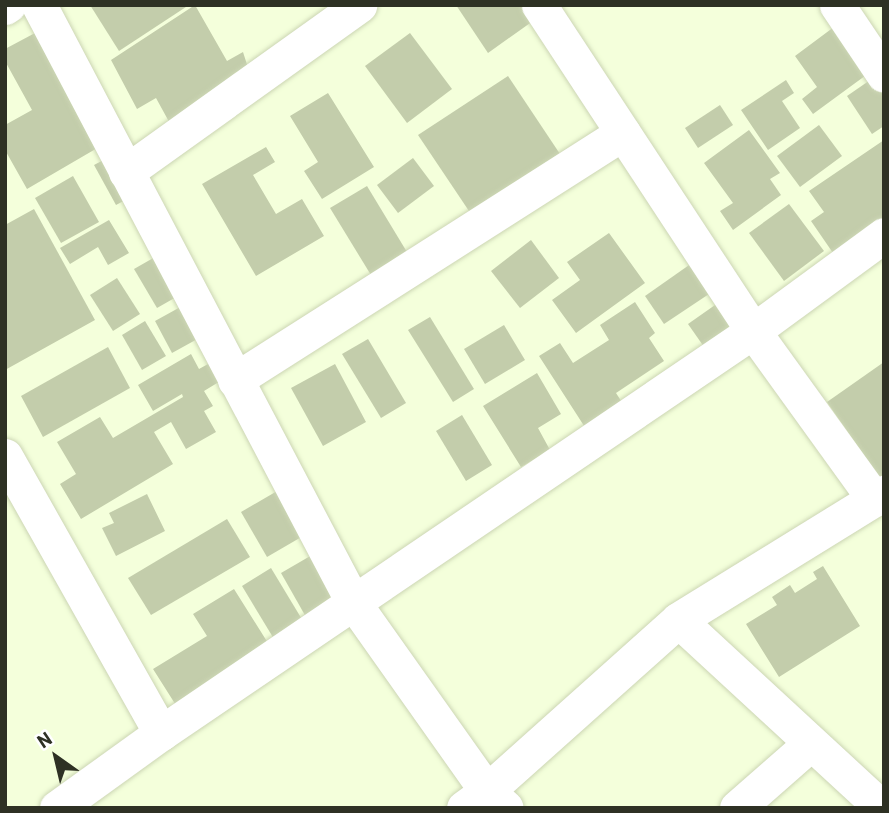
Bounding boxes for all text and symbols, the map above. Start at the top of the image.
north arrow [21,722,91,792]
text: N [32,726,56,752]

